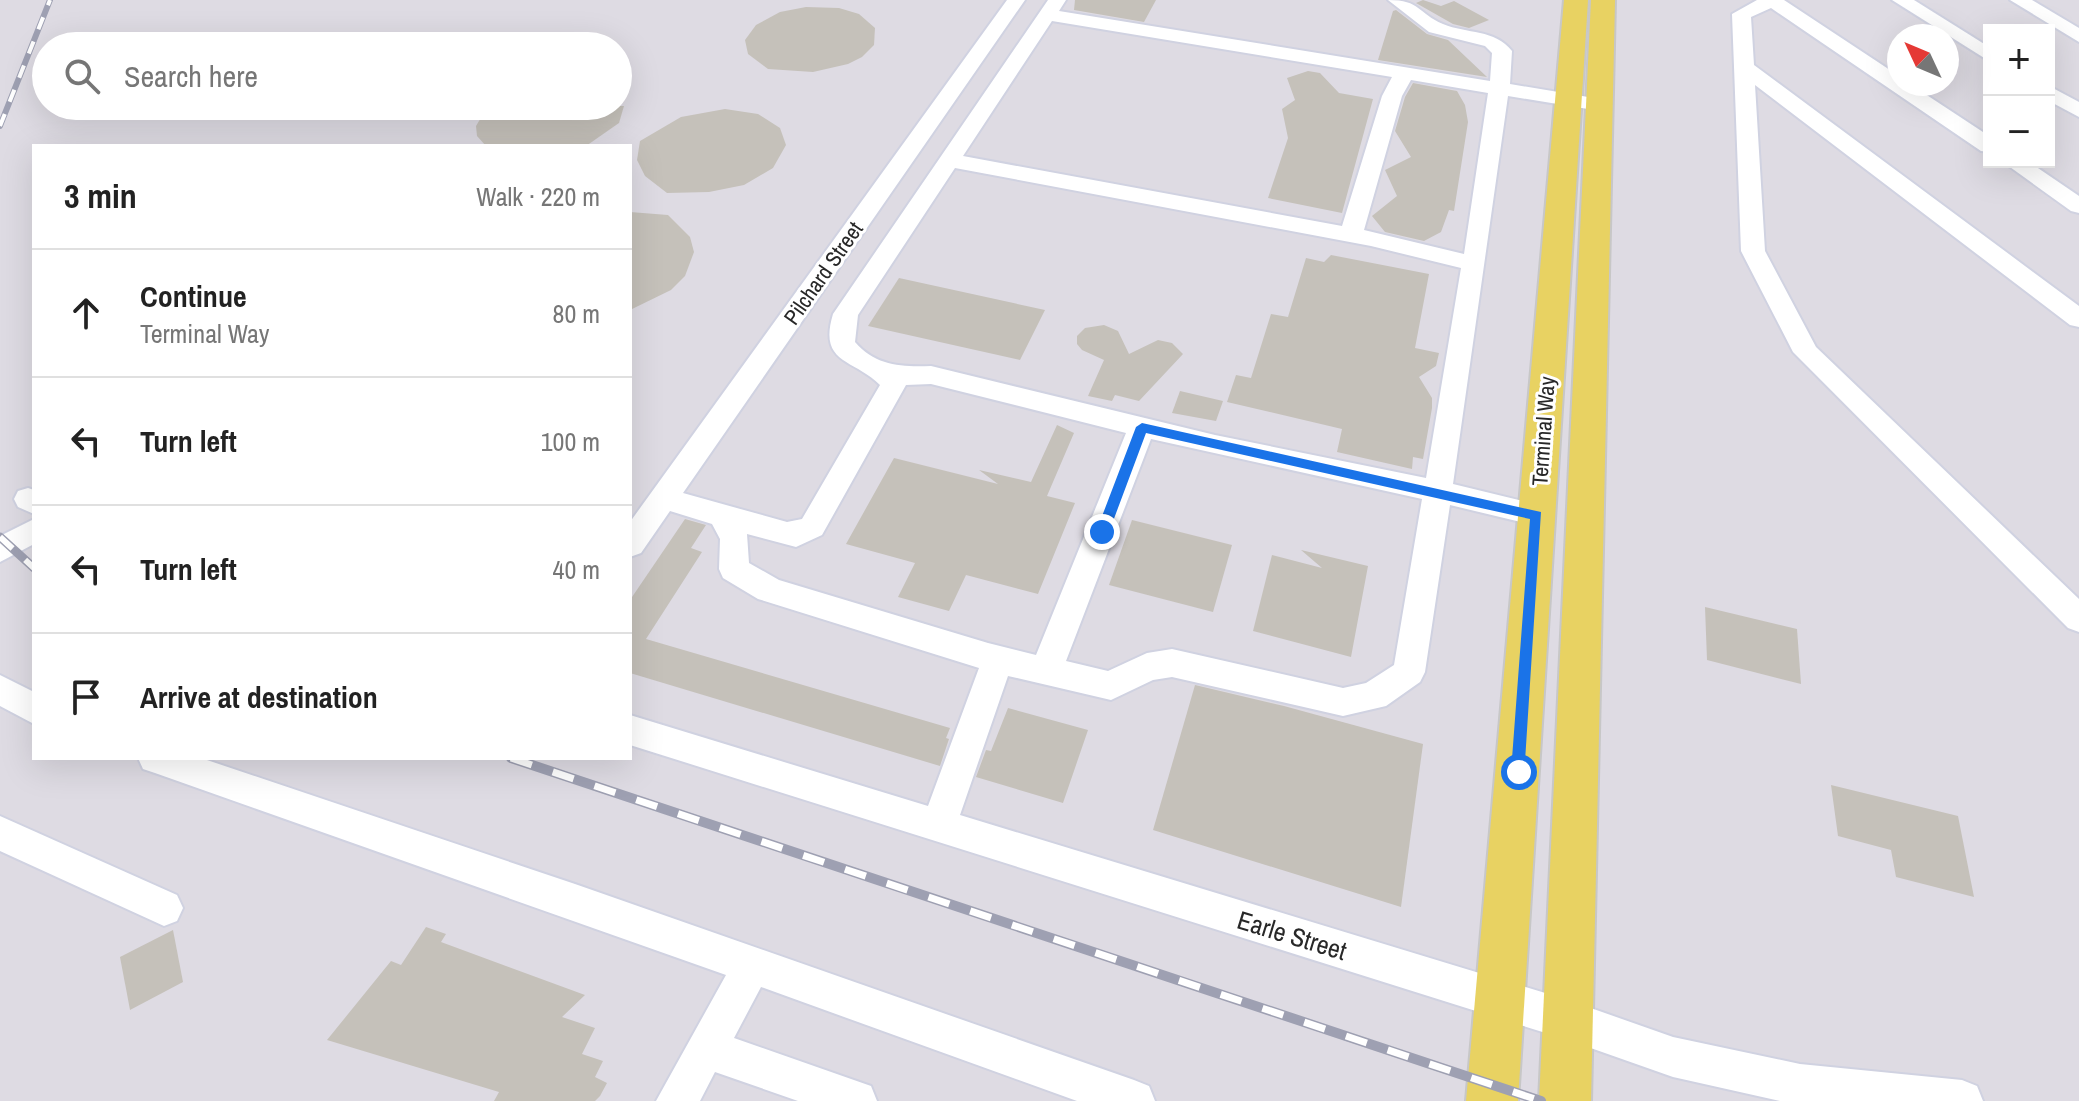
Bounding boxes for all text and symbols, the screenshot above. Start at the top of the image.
north arrow [1887,24,1959,96]
map controls [1983,24,2055,168]
button: + [1983,24,2055,96]
search box [32,32,632,120]
icon: search [60,54,104,98]
text: Search here [124,56,258,96]
button: − [1983,96,2055,168]
text: 3 min [64,173,137,219]
text: Walk · 220 m [476,179,600,214]
street label: Pilchard Street [776,216,870,330]
text: Continue [140,276,247,316]
icon: ahead [64,291,108,335]
text: 80 m [553,296,600,331]
text: Terminal Way [140,316,270,351]
street label: Terminal Way [1524,375,1562,487]
icon: left [64,419,108,463]
text: Turn left [140,421,237,461]
text: 100 m [541,424,600,459]
route end [1084,514,1120,550]
icon: left [64,547,108,591]
text: Turn left [140,549,237,589]
text: 40 m [553,552,600,587]
icon: arrive [64,675,108,719]
text: Arrive at destination [140,677,378,717]
route start [1501,754,1537,790]
street label: Earle Street [1233,902,1351,968]

